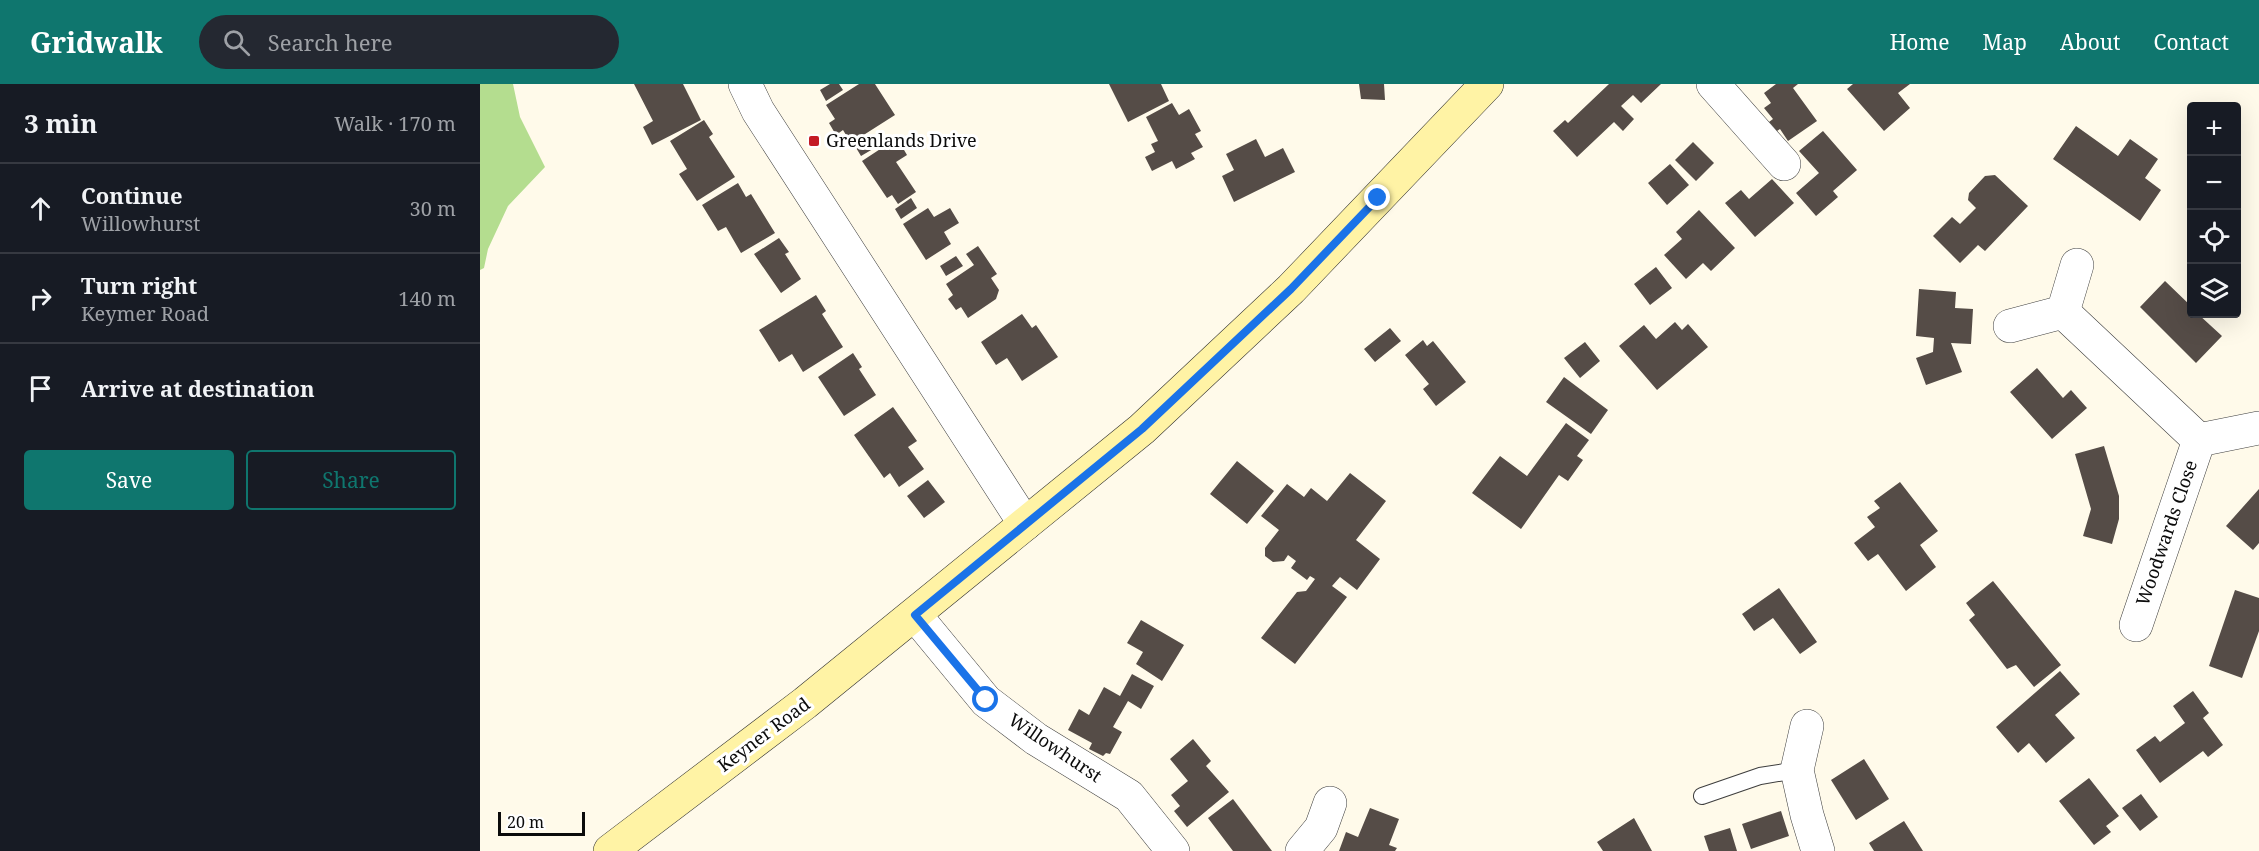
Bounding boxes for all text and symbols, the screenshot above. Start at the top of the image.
search box [199,15,619,69]
text: Gridwalk [30,23,163,61]
icon: search [220,26,253,59]
text: Search here [268,27,393,57]
text: Home [1890,28,1950,56]
text: Map [1983,28,2027,56]
text: About [2060,28,2121,56]
text: Contact [2154,28,2229,56]
map controls [2187,102,2241,318]
button: + [2187,102,2241,156]
text: 3 min [24,105,98,141]
text: Walk · 170 m [334,110,456,137]
place label: Greenlands Drive [826,128,977,152]
marker: Greenlands Drive [807,134,821,148]
button: − [2187,156,2241,210]
text: Continue [81,180,183,210]
route end [1364,184,1390,210]
icon: ahead [24,192,57,225]
text: 30 m [410,195,456,222]
text: Willowhurst [81,210,200,237]
button: locate [2187,210,2241,264]
button: layers [2187,264,2241,318]
text: Turn right [81,270,197,300]
icon: right [24,282,57,315]
text: 140 m [398,285,456,312]
text: Keymer Road [81,300,209,327]
icon: arrive [24,372,57,405]
text: Arrive at destination [81,373,315,403]
button: Save [24,450,234,510]
button: Share [246,450,456,510]
street label: Woodwards Close [2130,457,2202,609]
route start [972,686,998,712]
street label: Keyner Road [712,692,814,777]
street label: Willowhurst [1004,707,1107,787]
scale bar [498,809,585,836]
text: 20 m [507,811,544,833]

